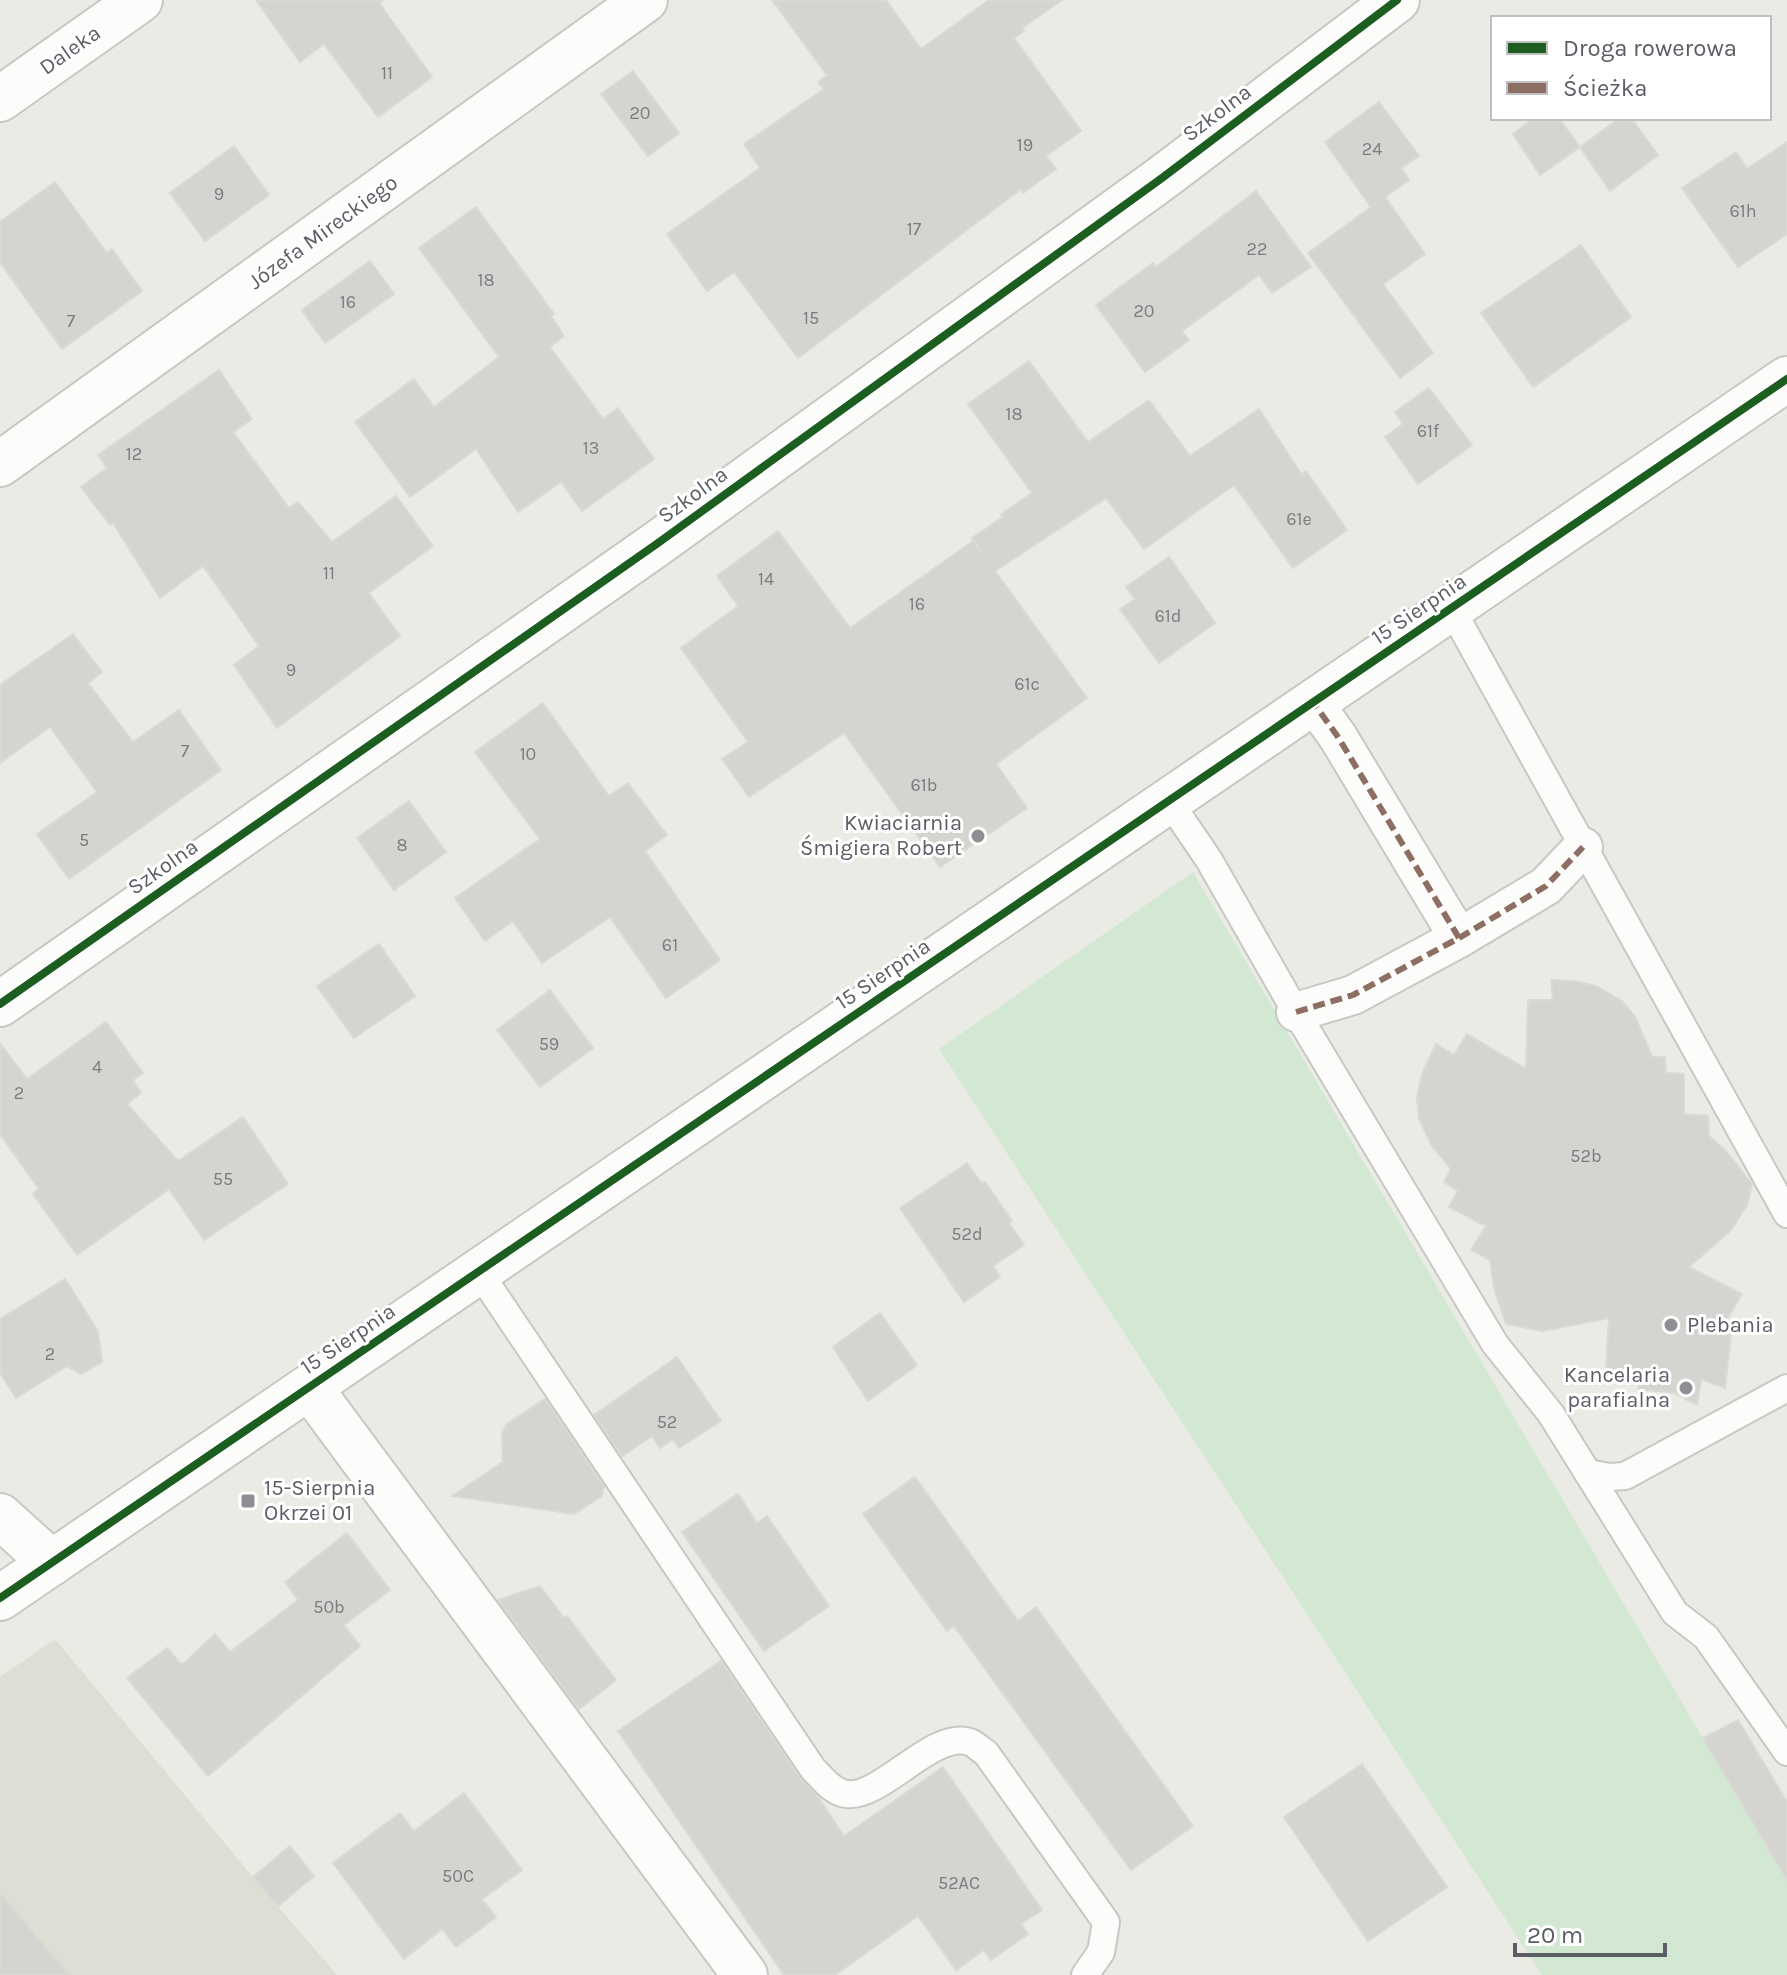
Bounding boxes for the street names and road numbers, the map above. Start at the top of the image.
street label: Daleka [34,20,106,80]
street label: Szkolna [1177,79,1257,147]
street label: Józefa Mireckiego [243,169,403,295]
street label: Szkolna [653,461,733,529]
street label: 15 Sierpnia [1367,568,1471,650]
street label: Szkolna [123,833,203,901]
street label: 15 Sierpnia [831,933,935,1015]
street label: 15 Sierpnia [296,1298,400,1380]

